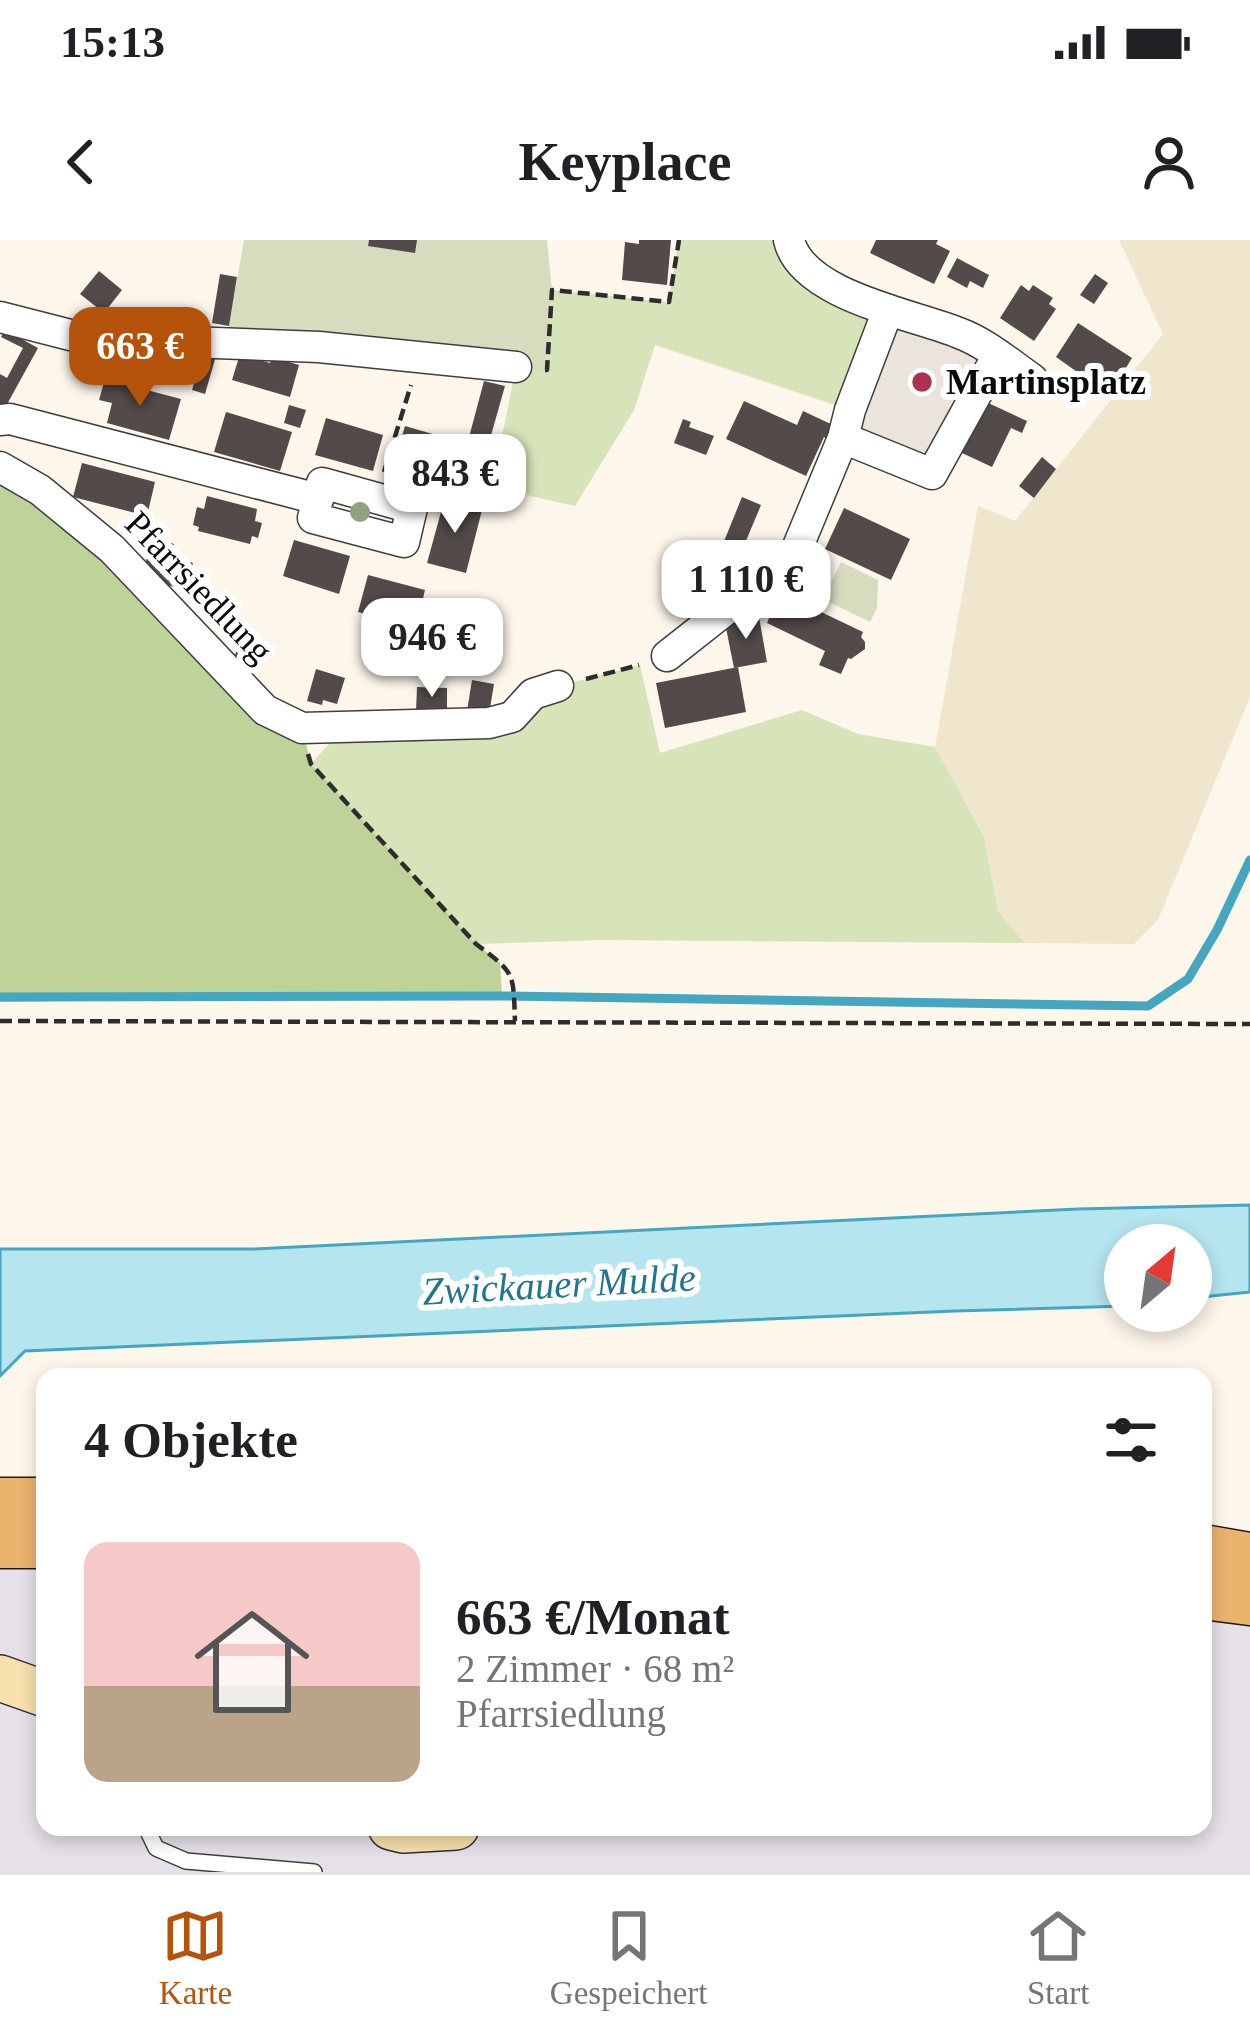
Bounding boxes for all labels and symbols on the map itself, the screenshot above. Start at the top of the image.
pin: 663 € [56,307,224,409]
place label: Martinsplatz [946,362,1146,402]
marker: Martinsplatz [909,369,935,395]
pin: 843 € [371,434,539,536]
street label: Pfarrsiedlung [117,503,281,671]
pin: 1 110 € [635,540,857,642]
pin: 946 € [348,598,516,700]
north arrow [1104,1224,1212,1332]
water label: Zwickauer Mulde [421,1255,697,1313]

